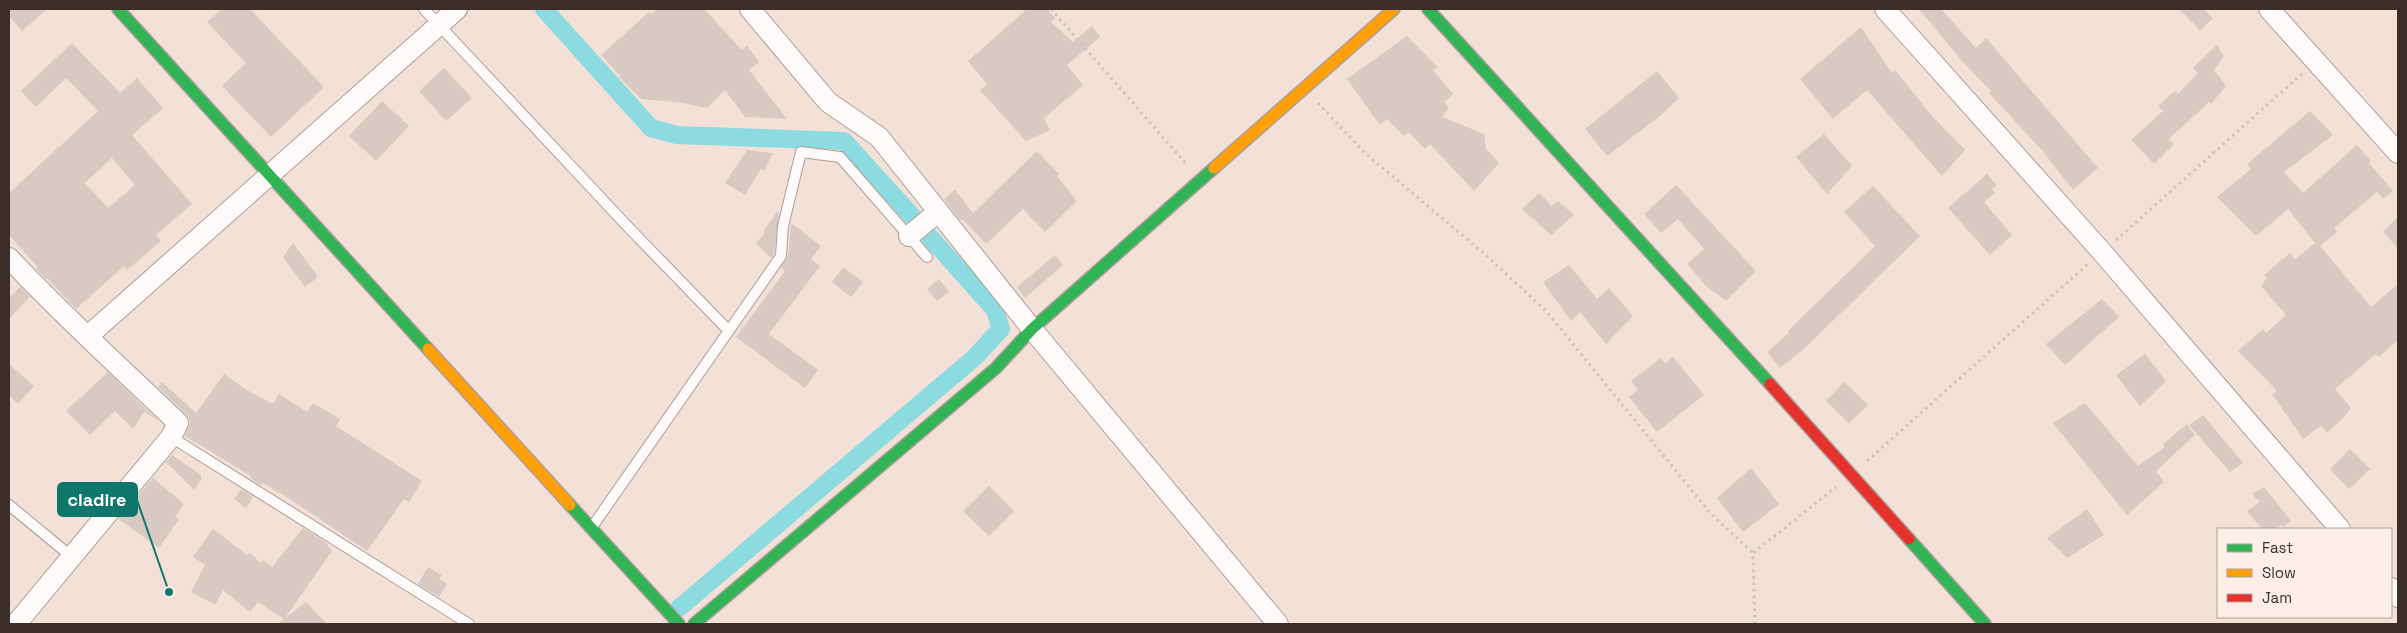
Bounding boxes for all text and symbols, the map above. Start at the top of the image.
callout: cladire [58,483,137,516]
text: cladire [67,488,127,511]
legend [2217,528,2392,618]
text: Fast [2262,538,2293,557]
text: Slow [2262,563,2296,582]
text: Jam [2262,588,2292,607]

